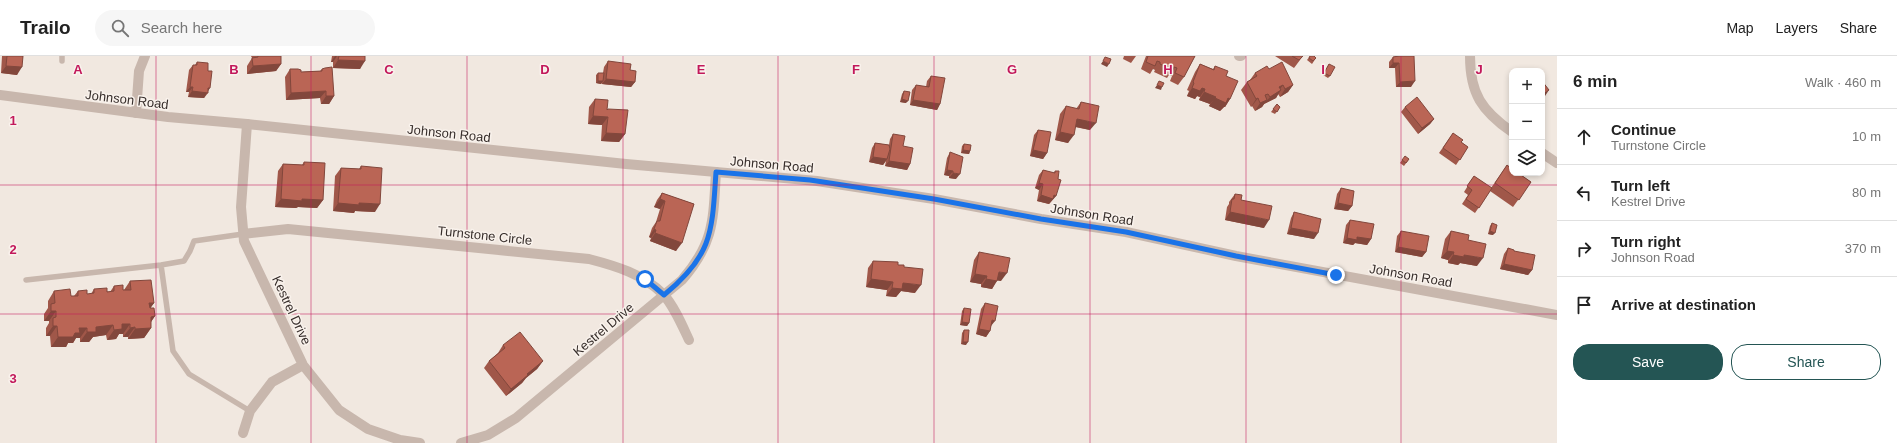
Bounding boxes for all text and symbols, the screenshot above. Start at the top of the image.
search box [95,10,375,46]
text: Trailo [20,17,71,38]
icon: search [109,17,131,39]
text: Search here [141,19,222,36]
text: Map [1726,20,1754,36]
text: Layers [1776,20,1818,36]
text: Share [1840,20,1877,36]
text: A [73,62,83,77]
text: B [229,62,239,77]
text: C [384,62,394,77]
text: D [540,62,550,77]
text: E [697,62,706,77]
text: F [852,62,860,77]
text: G [1007,62,1017,77]
text: H [1163,62,1173,77]
text: I [1321,62,1325,77]
text: J [1475,62,1483,77]
map controls [1509,68,1545,176]
button: + [1509,68,1545,104]
text: 6 min [1573,72,1617,91]
text: Walk · 460 m [1805,75,1881,90]
street label: Johnson Road [84,87,169,112]
button: − [1509,104,1545,140]
text: 1 [9,113,17,128]
text: Continue [1611,121,1676,138]
street label: Johnson Road [406,122,491,145]
icon: ahead [1573,126,1595,148]
text: 10 m [1852,129,1881,144]
text: Turnstone Circle [1611,138,1706,153]
button: layers [1509,140,1545,176]
street label: Johnson Road [730,153,814,176]
text: Turn left [1611,177,1670,194]
icon: left [1573,182,1595,204]
text: 80 m [1852,185,1881,200]
text: Kestrel Drive [1611,194,1685,209]
street label: Johnson Road [1049,201,1135,228]
street label: Turnstone Circle [437,223,533,248]
text: Turn right [1611,233,1681,250]
icon: right [1573,238,1595,260]
text: 370 m [1845,241,1881,256]
text: 2 [9,242,17,257]
text: Johnson Road [1611,250,1695,265]
street label: Johnson Road [1368,261,1454,290]
route end [1327,266,1345,284]
route start [636,270,654,288]
street label: Kestrel Drive [269,273,314,347]
icon: arrive [1573,294,1595,316]
text: Arrive at destination [1611,296,1756,313]
street label: Kestrel Drive [570,300,637,359]
button: Save [1573,344,1723,380]
button: Share [1731,344,1881,380]
text: 3 [9,371,17,386]

